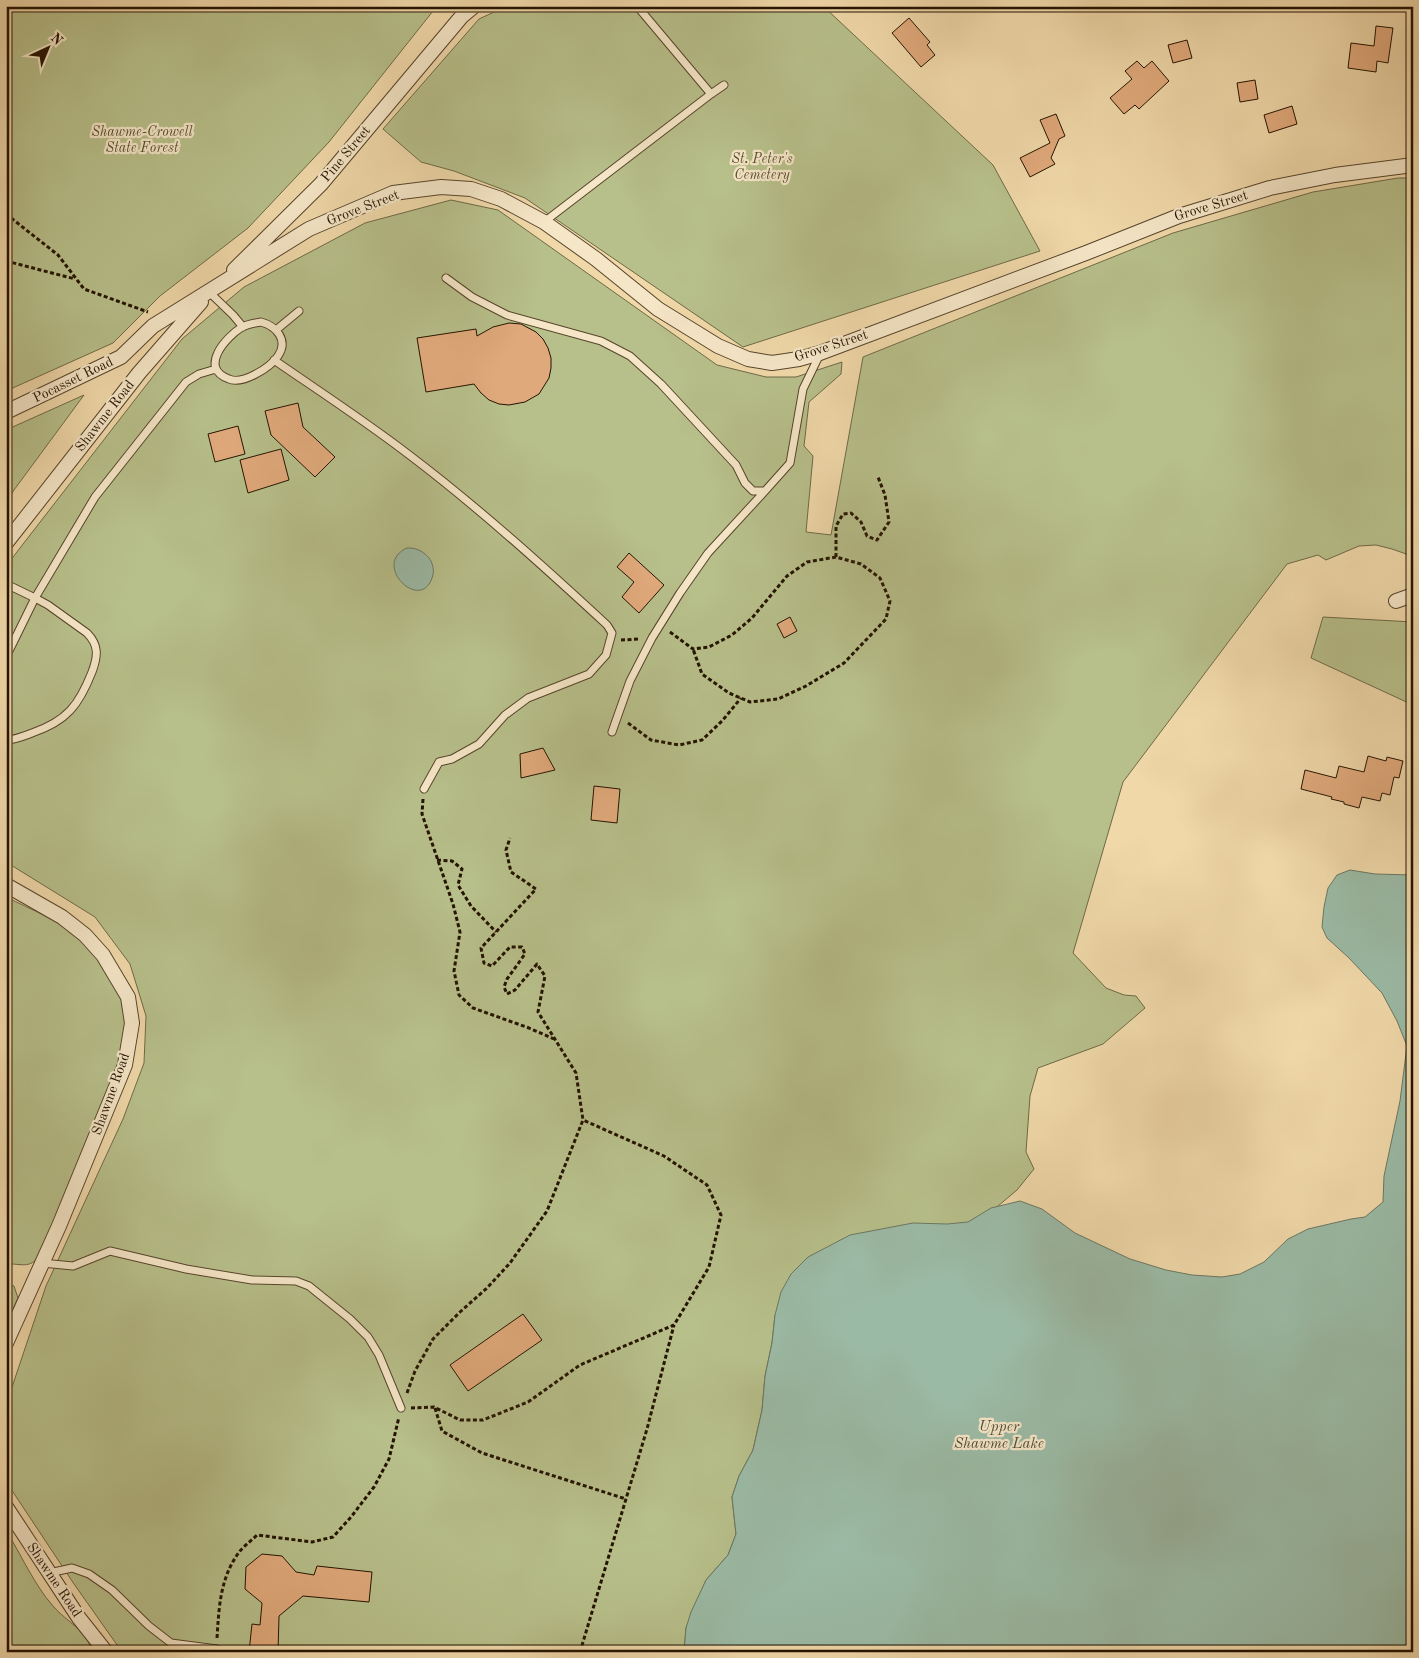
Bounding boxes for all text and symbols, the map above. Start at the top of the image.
north arrow [22,22,72,72]
text: N [48,31,65,48]
street label: Pine Street [319,123,373,185]
park label: Shawme-Crowell State Forest [91,125,193,155]
park label: St. Peter's Cemetery [731,152,793,183]
street label: Grove Street [325,188,401,228]
street label: Grove Street [1172,188,1250,224]
street label: Grove Street [793,328,870,364]
street label: Pocasset Road [31,355,115,405]
street label: Shawme Road [73,378,137,454]
street label: Shawme Road [90,1051,132,1137]
water label: Upper Shawme Lake [954,1420,1044,1452]
street label: Shawme Road [24,1540,84,1620]

